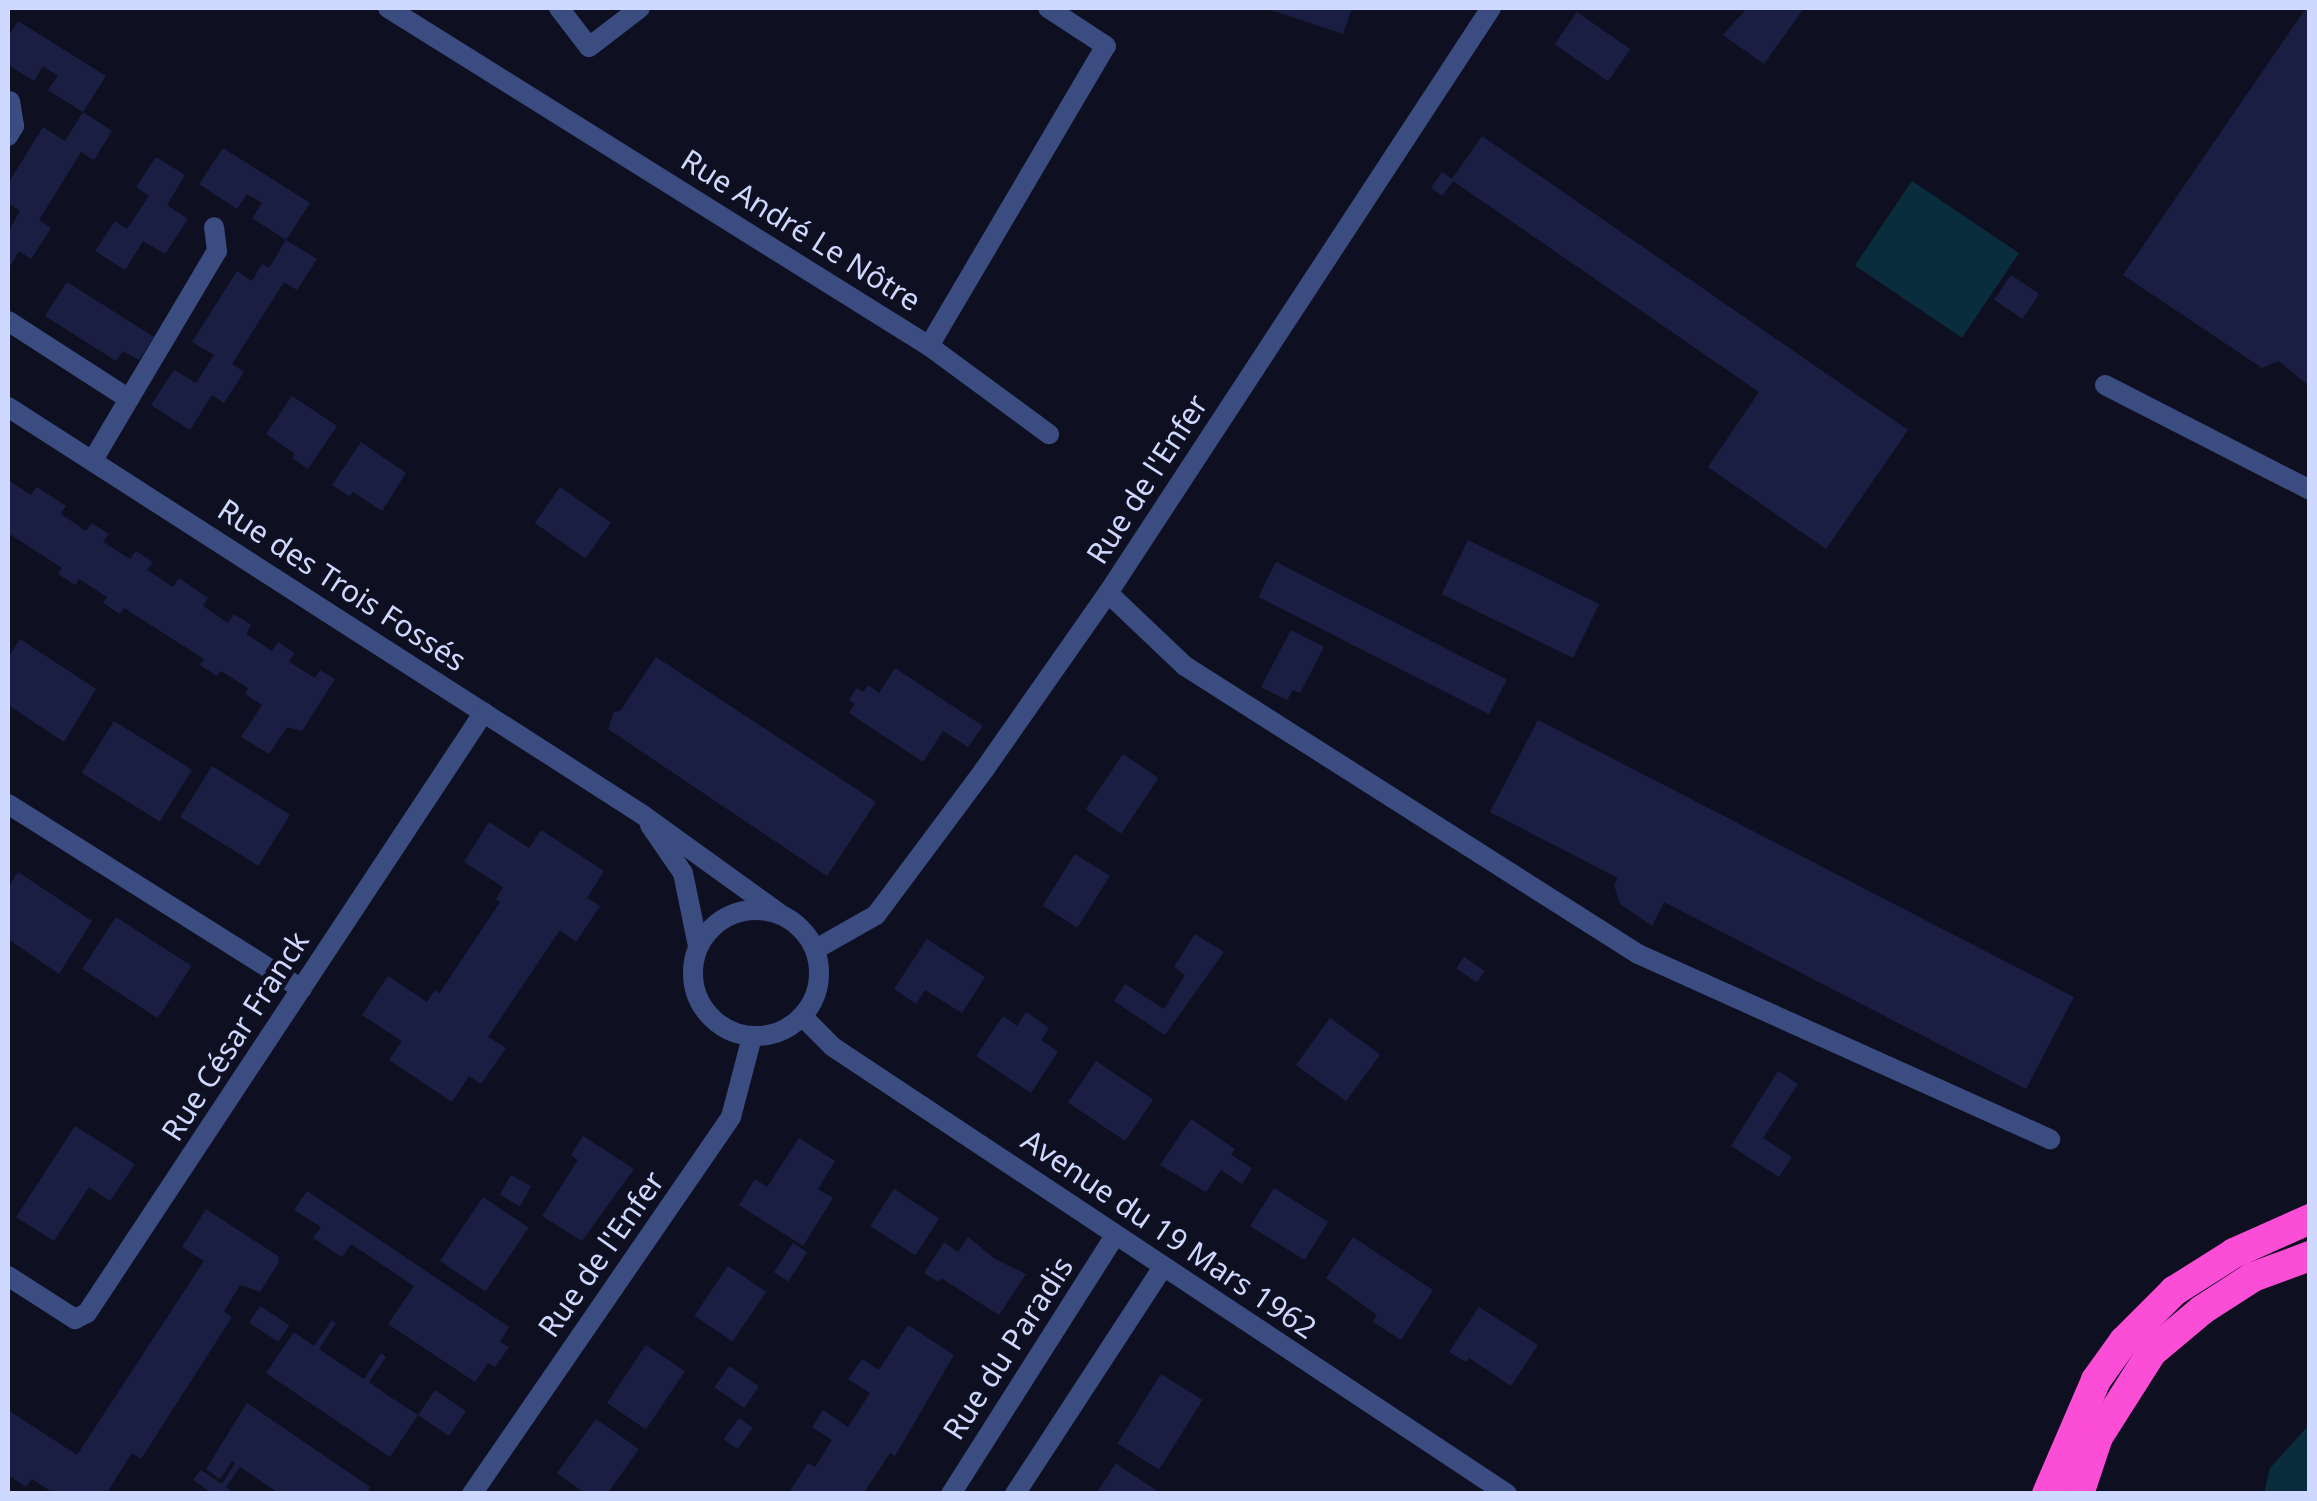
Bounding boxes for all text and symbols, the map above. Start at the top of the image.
street label: Rue André Le Nôtre [675,142,927,318]
street label: Rue de l'Enfer [1079,388,1215,570]
street label: Rue des Trois Fossés [211,491,473,679]
street label: Rue César Franck [154,925,316,1147]
street label: Avenue du 19 Mars 1962 [1015,1122,1323,1346]
street label: Rue de l'Enfer [530,1164,672,1344]
street label: Rue du Paradis [935,1250,1081,1446]

